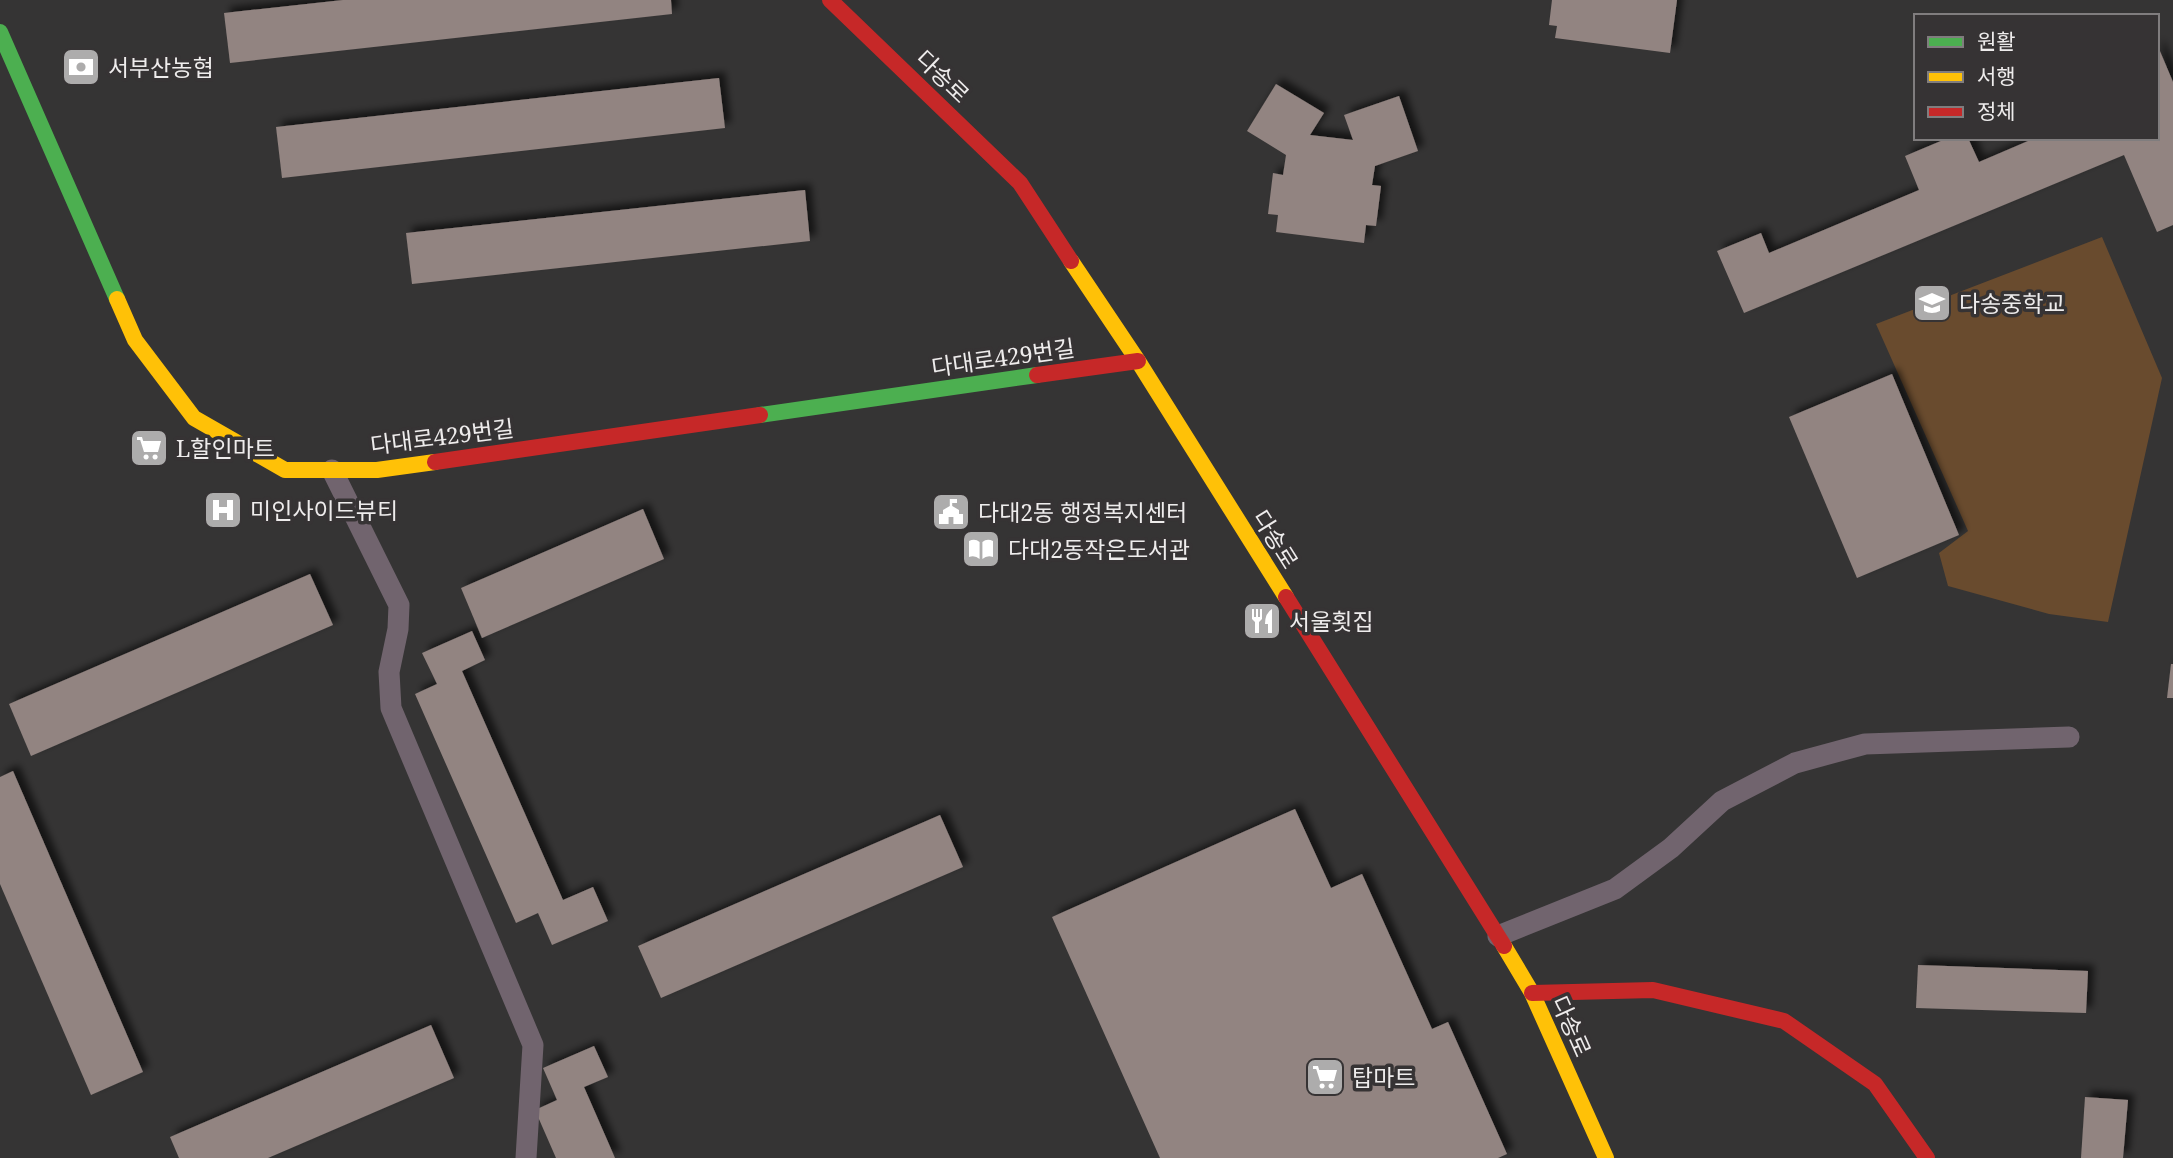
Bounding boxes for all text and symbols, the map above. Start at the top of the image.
legend [1914,14,2159,140]
text: 원활 [1977,27,2016,55]
street label: 다송로 [909,42,977,110]
bank icon: 서부산농협 [60,46,102,88]
place label: 서부산농협 [108,51,214,83]
text: 서행 [1977,62,2016,90]
text: 정체 [1977,97,2016,125]
school or university icon: 다송중학교 [1911,282,1953,324]
place label: 다송중학교 [1959,287,2065,319]
street label: 다대로429번길 [929,331,1077,383]
street label: 다대로429번길 [368,411,516,461]
supermarket icon: L할인마트 [128,427,170,469]
place label: L할인마트 [176,432,275,464]
hospital icon: 미인사이드뷰티 [202,489,244,531]
public building icon: 다대2동 행정복지센터 [930,491,972,533]
place label: 미인사이드뷰티 [250,494,398,526]
place label: 다대2동 행정복지센터 [978,496,1187,528]
street label: 다송로 [1246,504,1306,574]
library icon: 다대2동작은도서관 [960,528,1002,570]
place label: 다대2동작은도서관 [1008,533,1190,565]
restaurant icon: 서울횟집 [1241,600,1283,642]
place label: 서울횟집 [1289,605,1374,637]
street label: 다송로 [1544,990,1600,1062]
supermarket icon: 탑마트 [1304,1056,1346,1098]
place label: 탑마트 [1352,1061,1415,1093]

